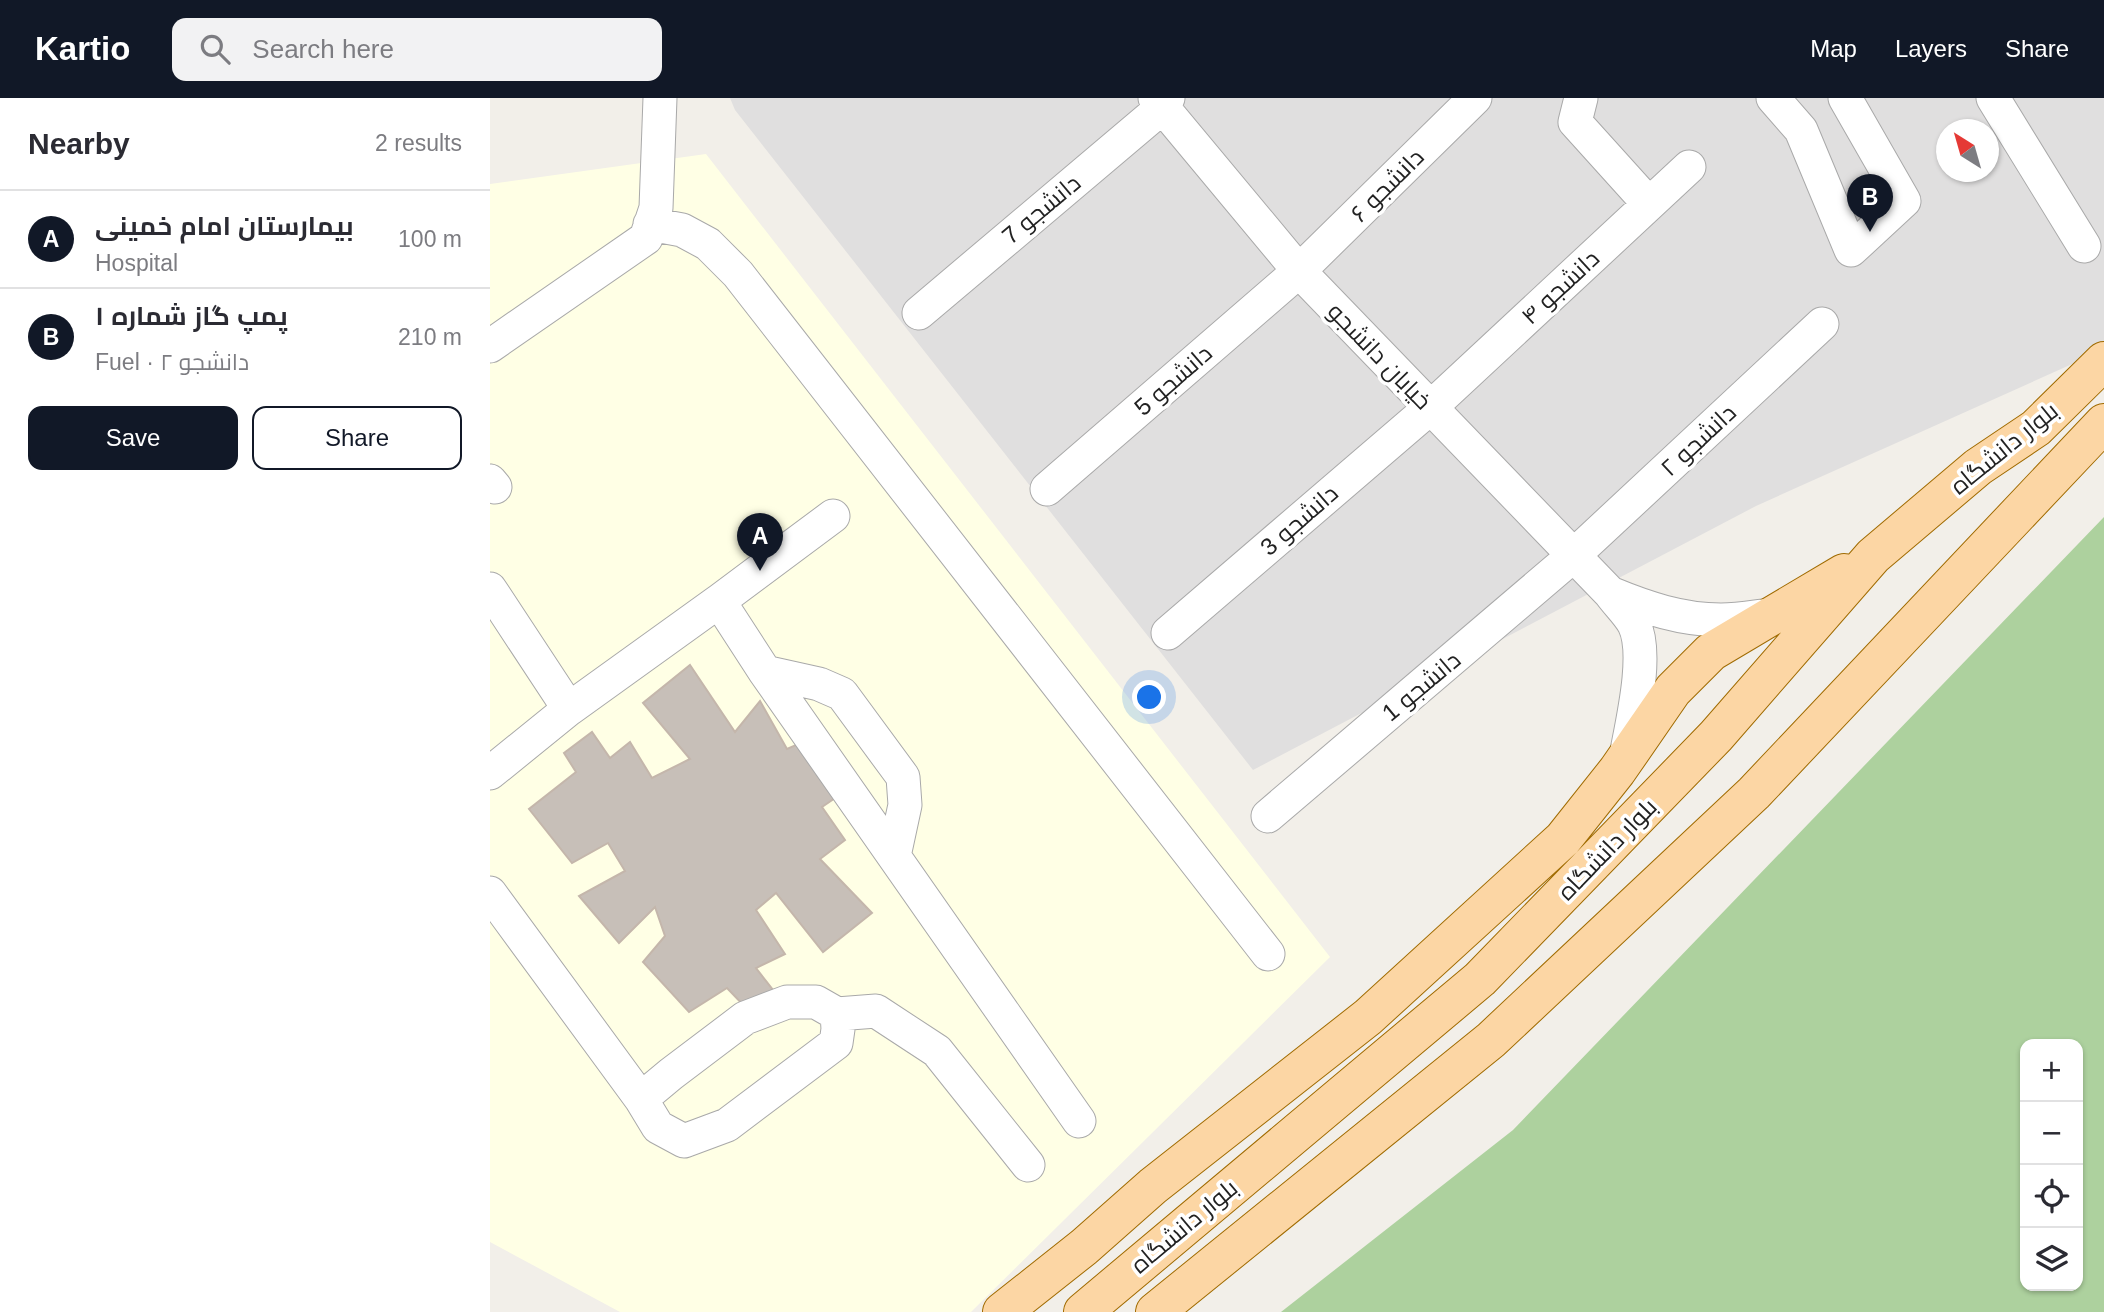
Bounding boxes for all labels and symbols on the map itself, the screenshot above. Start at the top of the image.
north arrow [1936,119,1999,182]
street label: دانشجو ۶ [1345,143,1429,227]
street label: دانشجو 7 [997,169,1085,249]
pin: B [1847,174,1893,232]
street label: دانشجو ۴ [1516,244,1604,330]
street label: خیابان دانشجو [1322,297,1437,415]
street label: دانشجو 5 [1129,339,1217,421]
street label: بلوار دانشگاه [1945,397,2063,499]
street label: دانشجو ۲ [1655,398,1741,482]
street label: دانشجو 3 [1255,479,1343,561]
pin: A [737,513,783,571]
street label: دانشجو 1 [1377,646,1465,726]
your location [1132,680,1166,714]
street label: بلوار دانشگاه [1552,793,1662,905]
street label: بلوار دانشگاه [1125,1174,1243,1278]

